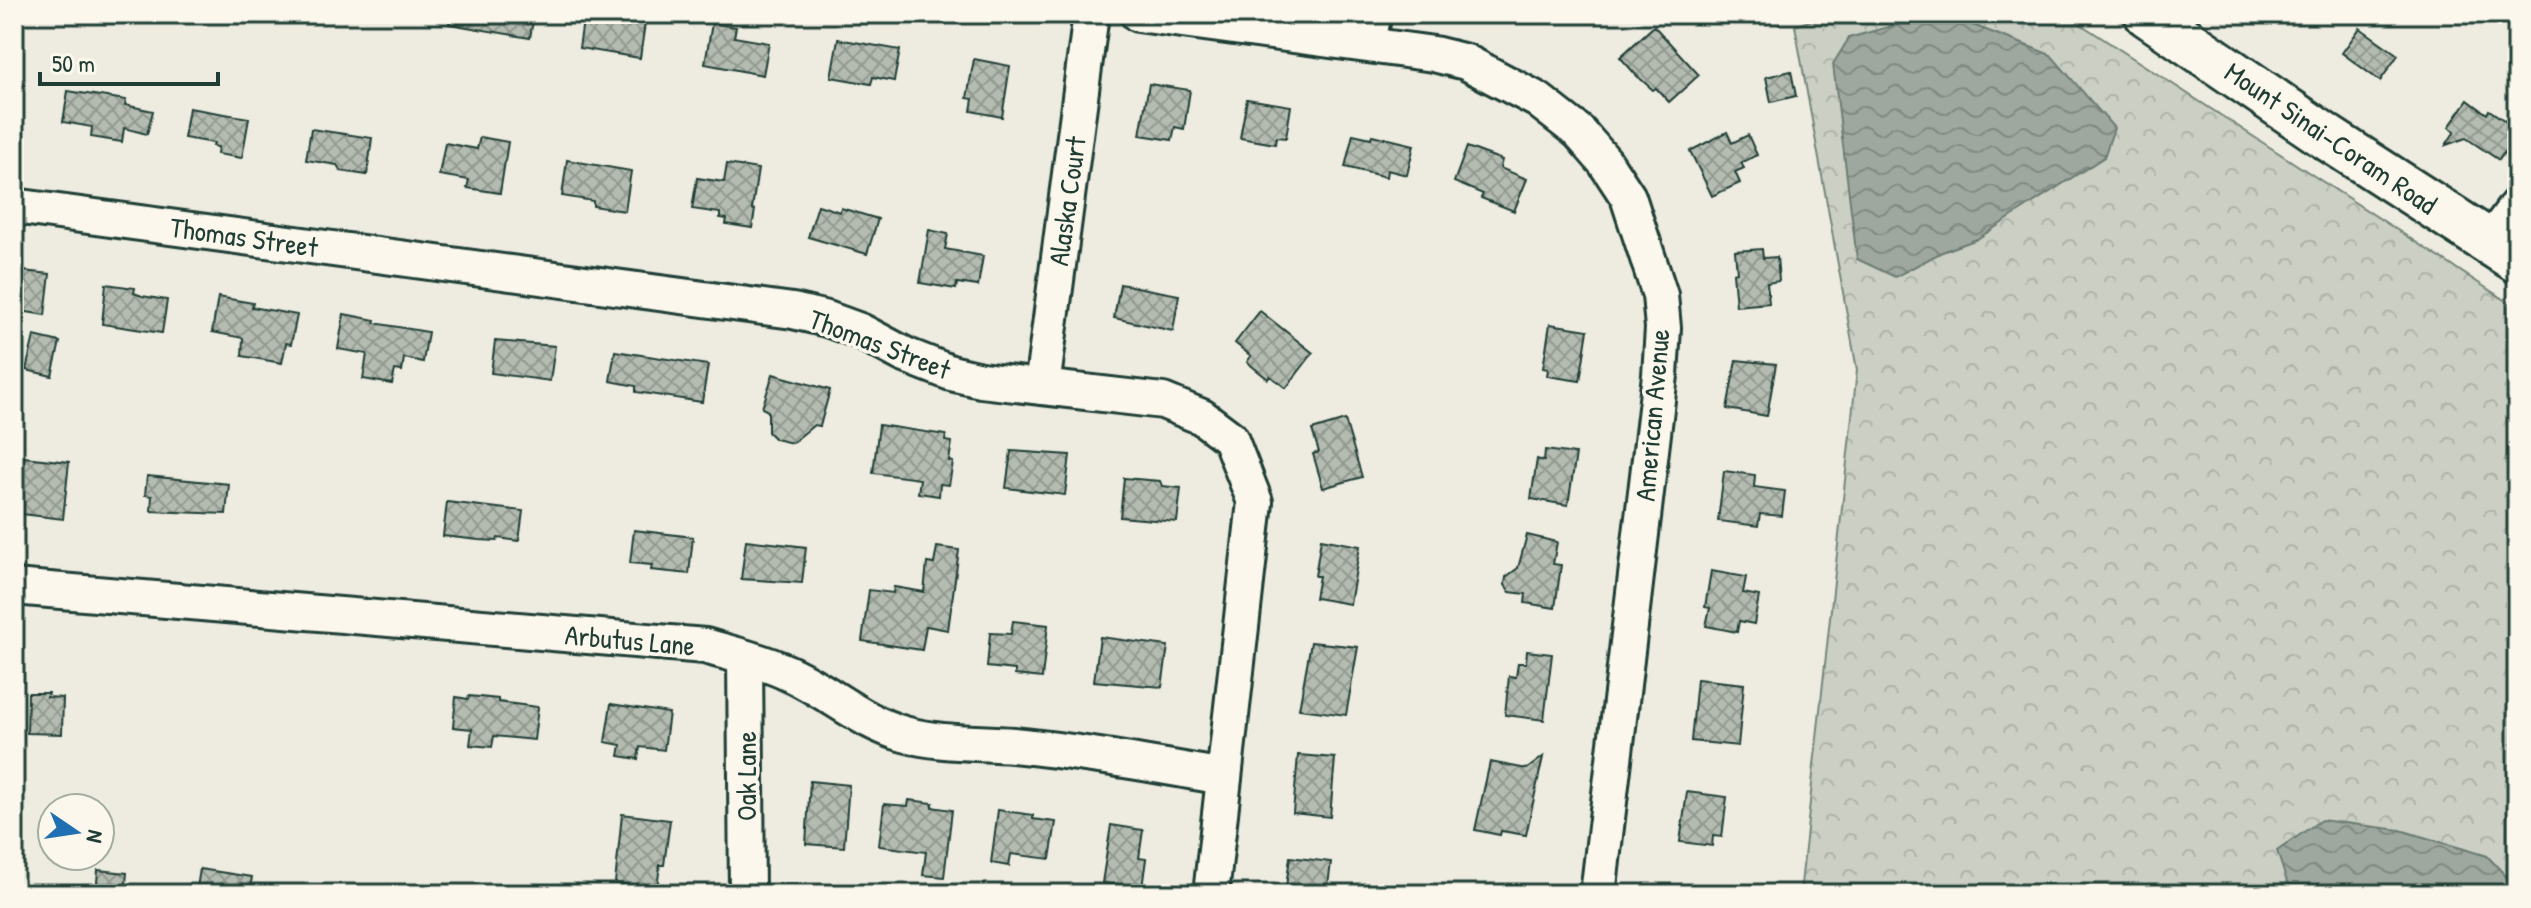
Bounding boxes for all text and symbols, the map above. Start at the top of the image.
scale bar [40,36,218,86]
text: 50 m [52,47,95,79]
street label: Mount Sinai-Coram Road [2218,53,2444,223]
street label: Alaska Court [1039,134,1095,268]
street label: Thomas Street [168,208,321,266]
street label: Thomas Street [804,300,956,388]
street label: American Avenue [1626,327,1678,503]
street label: Arbutus Lane [563,615,697,665]
street label: Oak Lane [727,731,765,821]
north arrow [36,792,116,872]
text: N [79,827,111,846]

